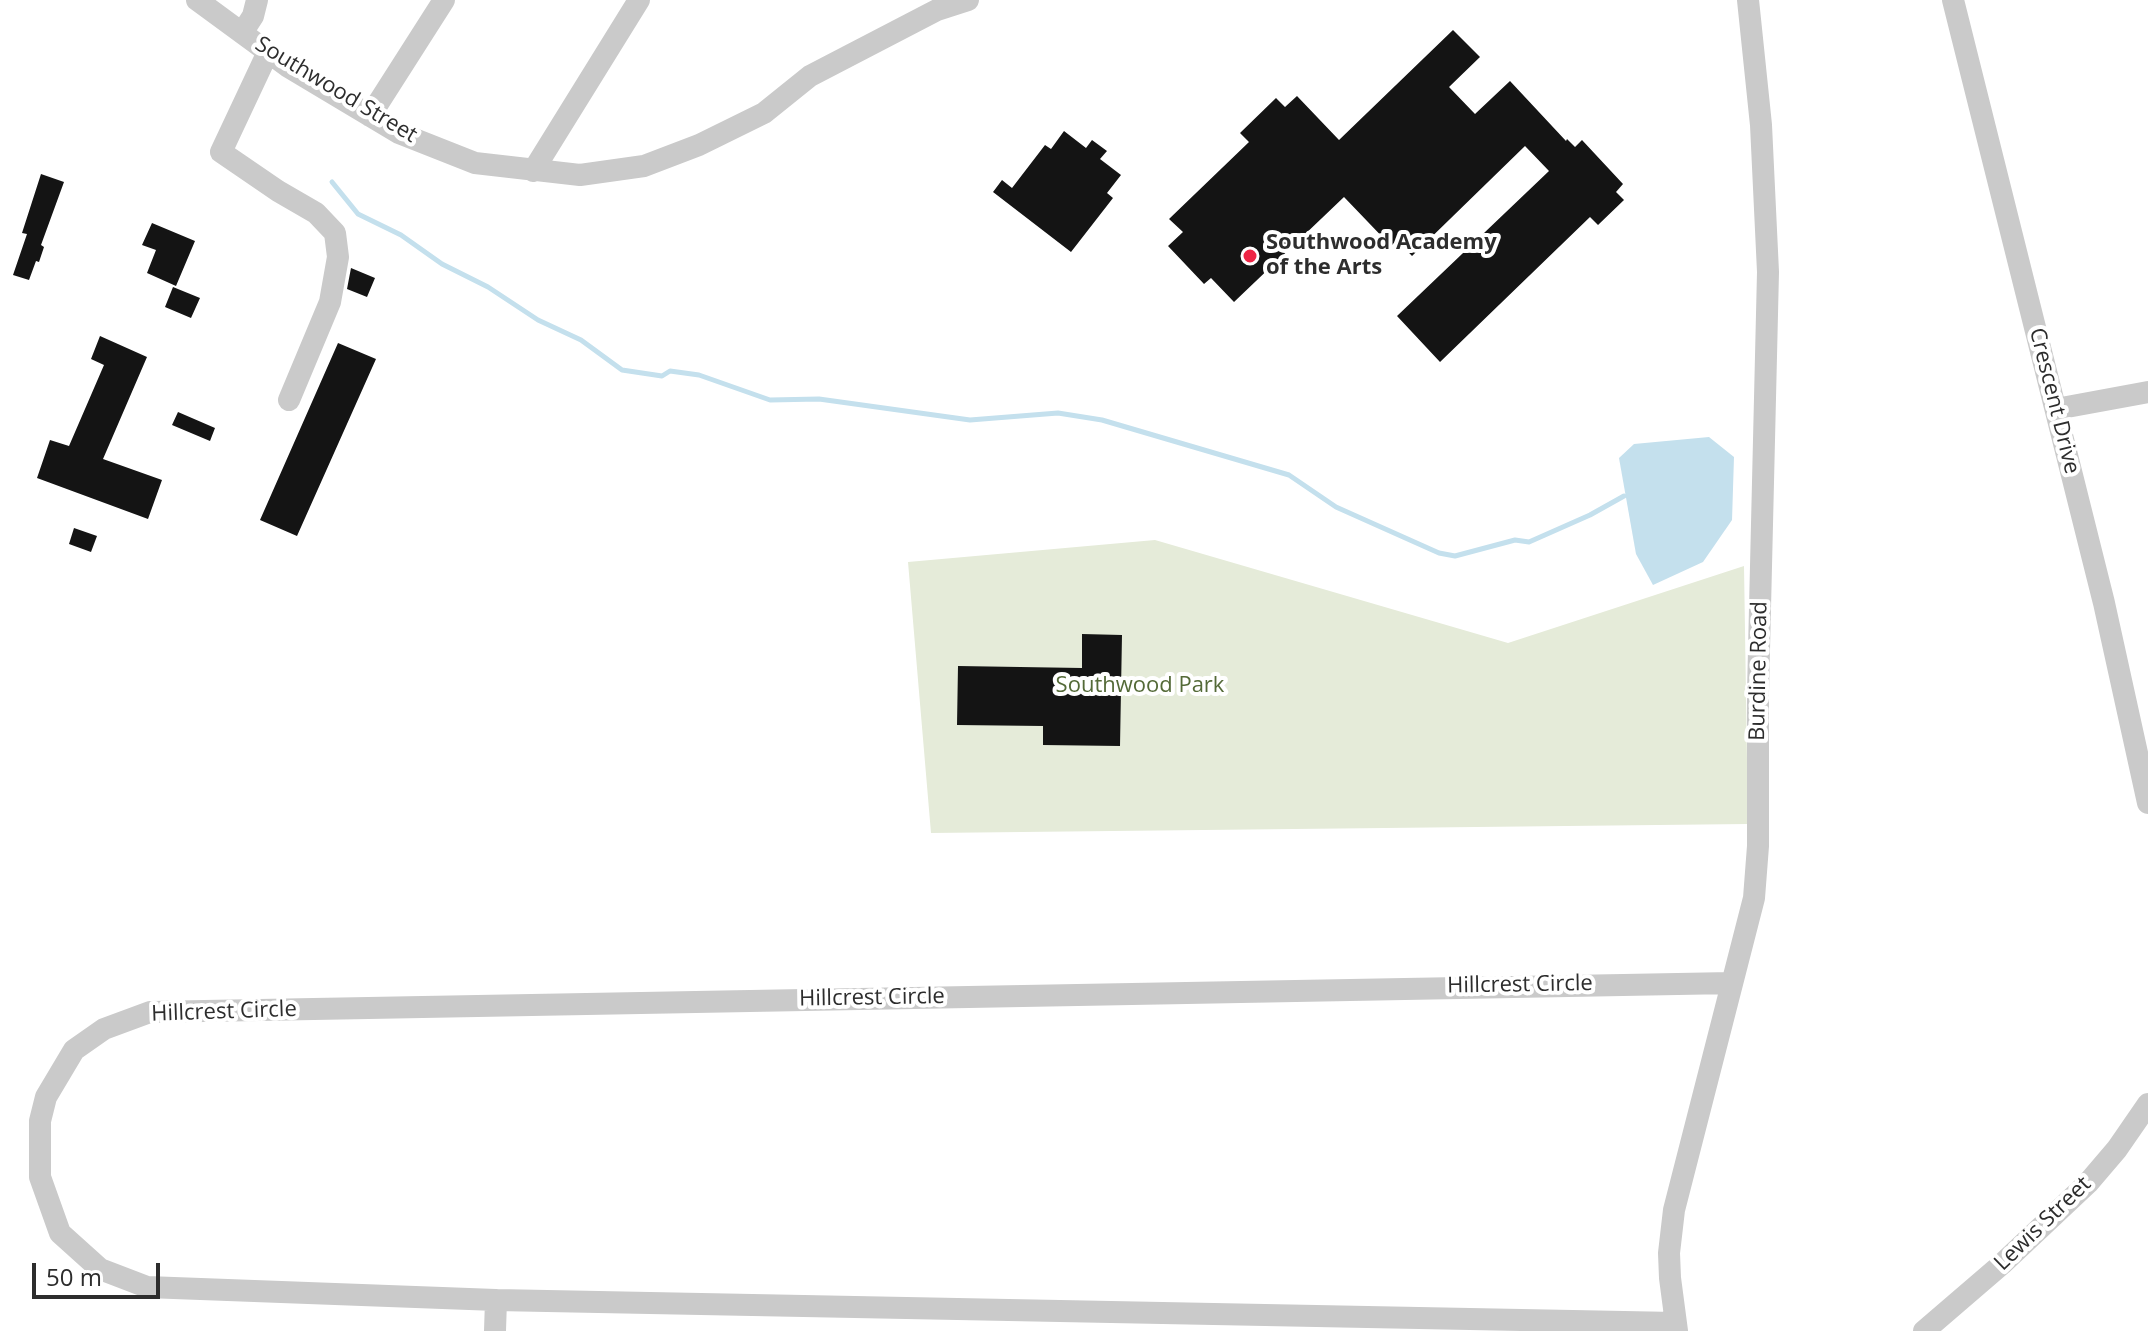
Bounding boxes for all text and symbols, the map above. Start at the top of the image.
street label: Southwood Street [250,31,422,149]
place label: Southwood Academy of the Arts [1266,230,1497,282]
marker: Southwood Academy of the Arts [1241,247,1259,265]
street label: Crescent Drive [2023,325,2085,477]
street label: Burdine Road [1745,601,1773,741]
park label: Southwood Park [1056,673,1224,699]
street label: Hillcrest Circle [1447,971,1593,999]
street label: Hillcrest Circle [799,984,945,1012]
street label: Hillcrest Circle [151,996,297,1028]
street label: Lewis Street [1989,1171,2097,1277]
scale bar [36,1247,164,1297]
text: 50 m [46,1260,102,1293]

